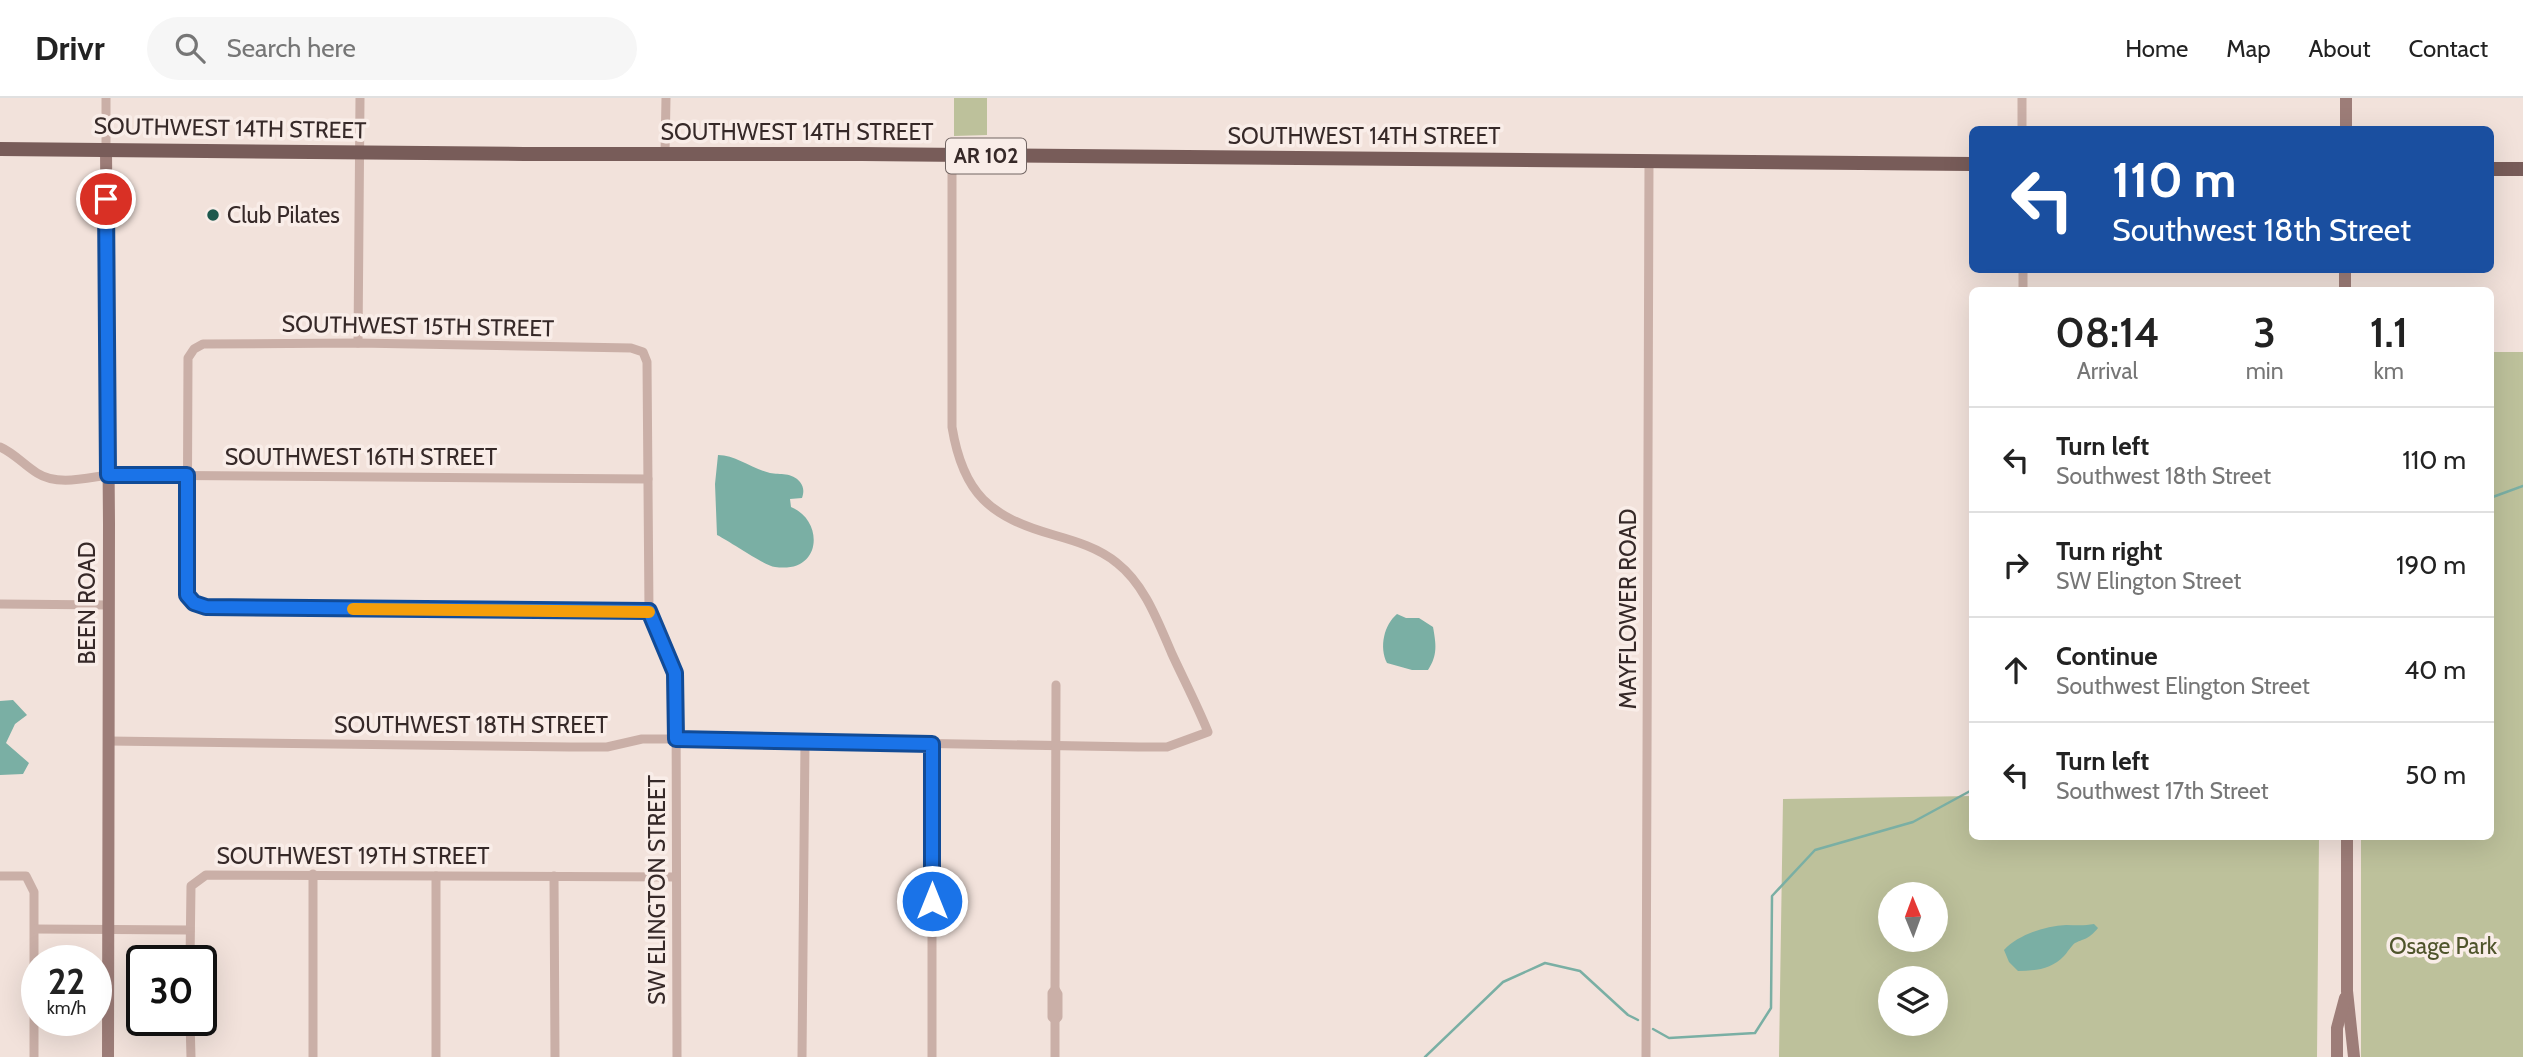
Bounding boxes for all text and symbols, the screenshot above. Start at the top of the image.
search box [147,17,637,80]
text: Drivr [35,28,105,68]
icon: search [171,29,209,67]
text: Search here [227,32,356,64]
text: Home [2125,34,2188,63]
text: Map [2226,34,2271,63]
text: About [2309,34,2371,63]
text: Contact [2409,34,2488,63]
street label: SOUTHWEST 14TH STREET [93,112,367,144]
street label: SOUTHWEST 14TH STREET [660,118,934,146]
street label: SOUTHWEST 14TH STREET [1227,122,1501,150]
road number: AR 102 [946,139,1026,174]
text: 110 m [2112,150,2236,209]
icon: left [1997,154,2088,245]
pin [76,169,136,229]
icon: arrive [87,180,125,218]
place label: Club Pilates [227,201,340,229]
marker: Club Pilates [205,207,221,223]
text: Southwest 18th Street [2112,210,2411,249]
text: 08:14 [2055,306,2159,358]
text: 3 [2253,306,2276,358]
text: 1.1 [2370,306,2408,358]
street label: SOUTHWEST 15TH STREET [281,310,555,342]
text: Arrival [2077,357,2138,385]
text: min [2246,357,2284,385]
text: km [2374,357,2404,385]
text: Turn left [2056,430,2149,462]
icon: left [1997,441,2035,479]
street label: SOUTHWEST 16TH STREET [225,443,497,471]
text: 110 m [2402,444,2466,476]
text: Southwest 18th Street [2056,462,2271,490]
street label: MAYFLOWER ROAD [1614,509,1642,709]
text: Turn right [2056,535,2162,567]
street label: BEEN ROAD [73,542,101,664]
icon: right [1997,546,2035,584]
text: 190 m [2396,549,2466,581]
text: SW Elington Street [2056,567,2241,595]
text: Continue [2056,640,2158,672]
icon: ahead [1997,651,2035,689]
text: 40 m [2404,654,2466,686]
text: Southwest Elington Street [2056,672,2310,700]
street label: SOUTHWEST 18TH STREET [334,711,608,739]
text: Turn left [2056,745,2149,777]
icon: left [1997,756,2035,794]
text: 50 m [2405,759,2466,791]
street label: SW ELINGTON STREET [643,775,671,1005]
text: Southwest 17th Street [2056,777,2269,805]
street label: SOUTHWEST 19TH STREET [216,842,490,870]
position arrow [895,864,969,938]
north arrow [1878,882,1948,952]
map controls [1878,882,1948,1036]
park label: Osage Park [2389,932,2498,960]
speed limit sign: 30 [126,945,217,1036]
text: 22 [48,960,85,1003]
button: layers [1878,966,1948,1036]
text: km/h [47,997,86,1019]

